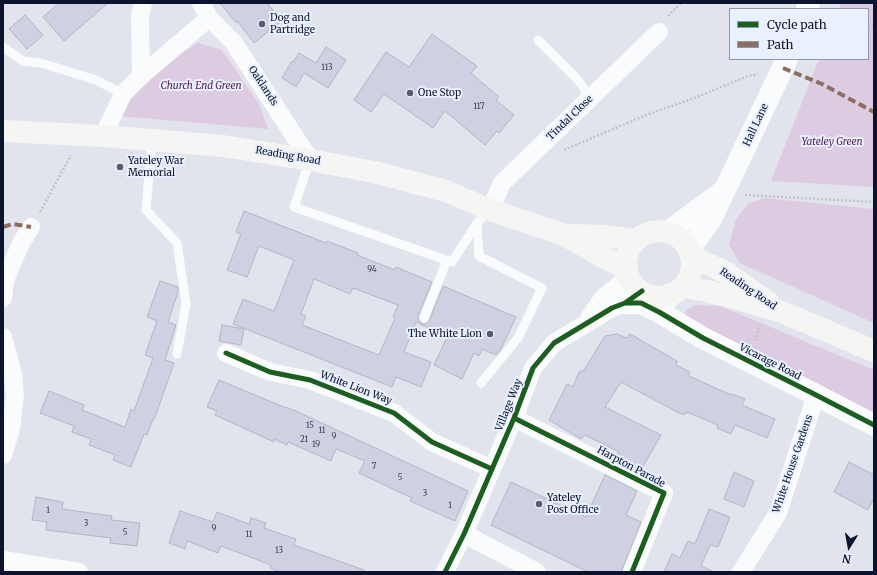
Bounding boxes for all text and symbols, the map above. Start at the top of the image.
legend [729,8,869,60]
place label: Dog and Partridge [270,12,315,36]
text: Cycle path [767,17,827,32]
marker: Dog and Partridge [257,19,267,29]
text: Path [767,37,793,52]
house number: 113 [321,63,333,73]
street label: Oaklands [246,64,280,108]
park label: Church End Green [160,80,242,92]
place label: One Stop [418,87,461,99]
marker: One Stop [405,88,415,98]
street label: Tindal Close [544,93,596,143]
house number: 117 [473,102,485,112]
street label: Hall Lane [741,102,771,148]
park label: Yateley Green [802,136,862,148]
street label: Reading Road [254,144,322,168]
place label: Yateley War Memorial [128,155,184,178]
marker: Yateley War Memorial [115,162,125,172]
house number: 94 [367,265,377,275]
street label: Reading Road [717,266,779,312]
place label: The White Lion [408,328,482,340]
marker: The White Lion [485,329,495,339]
street label: Vicarage Road [737,341,803,383]
street label: White Lion Way [318,369,394,407]
street label: Village Way [493,377,525,433]
street label: White House Gardens [771,413,815,515]
house number: 15 [306,421,314,431]
house number: 11 [319,426,325,436]
house number: 9 [332,432,336,442]
house number: 21 [300,435,308,445]
house number: 19 [312,440,320,450]
street label: Harpton Parade [595,444,667,490]
house number: 7 [372,462,376,472]
house number: 5 [398,473,402,483]
house number: 3 [423,489,427,499]
place label: Yateley Post Office [547,492,599,516]
marker: Yateley Post Office [534,499,544,509]
house number: 1 [448,501,452,511]
house number: 1 [46,506,50,516]
house number: 3 [84,519,88,529]
house number: 9 [212,524,216,534]
north arrow [829,527,869,567]
house number: 5 [123,528,127,538]
house number: 11 [246,530,252,540]
house number: 13 [275,546,283,556]
text: N [841,551,852,566]

